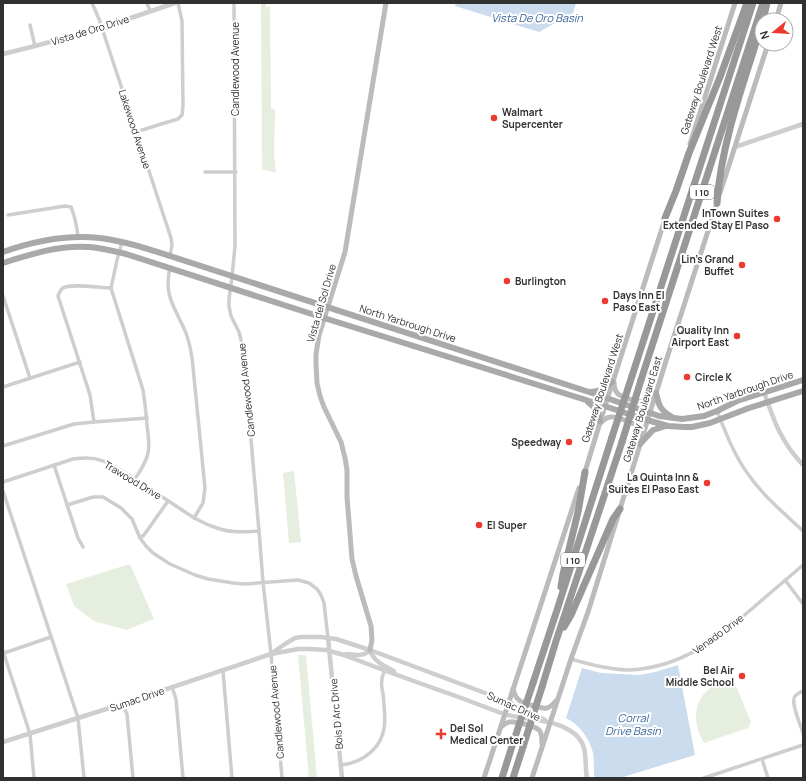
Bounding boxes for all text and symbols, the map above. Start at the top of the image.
water label: Vista De Oro Basin [491,10,583,25]
street label: Vista de Oro Drive [49,11,131,49]
north arrow [754,12,794,52]
street label: Candlewood Avenue [228,22,242,116]
street label: Gateway Boulevard West [677,24,725,136]
text: N [756,29,772,41]
street label: Lakewood Avenue [116,88,154,171]
place label: Walmart Supercenter [502,105,563,131]
marker: Walmart Supercenter [489,113,499,123]
road number: I 10 [690,185,714,199]
place label: InTown Suites Extended Stay El Paso [663,206,770,232]
marker: InTown Suites Extended Stay El Paso [772,214,782,224]
place label: Lin's Grand Buffet [681,252,734,278]
marker: Lin's Grand Buffet [737,260,747,270]
street label: Vista del Sol Drive [303,262,339,344]
place label: Burlington [515,274,566,288]
marker: Burlington [502,276,512,286]
place label: Days Inn El Paso East [613,288,664,314]
marker: Days Inn El Paso East [600,296,610,306]
street label: North Yarbrough Drive [358,301,458,345]
place label: Quality Inn Airport East [671,323,729,349]
marker: Quality Inn Airport East [732,331,742,341]
street label: Gateway Boulevard West [578,332,626,444]
street label: Candlewood Avenue [234,342,258,437]
street label: Gateway Boulevard East [619,354,665,464]
street label: North Yarbrough Drive [695,367,795,413]
place label: Circle K [695,370,733,384]
marker: Circle K [682,372,692,382]
place label: Speedway [511,435,561,449]
marker: Speedway [564,437,574,447]
street label: Trawood Drive [102,457,165,503]
place label: La Quinta Inn & Suites El Paso East [608,470,699,496]
marker: La Quinta Inn & Suites El Paso East [702,478,712,488]
place label: El Super [487,518,527,532]
marker: El Super [474,520,484,530]
road number: I 10 [561,553,585,567]
street label: Venado Drive [690,611,746,657]
place label: Bel Air Middle School [666,663,734,689]
street label: Candlewood Avenue [265,664,287,759]
marker: Bel Air Middle School [737,671,747,681]
street label: Bois D Arc Drive [326,678,346,750]
street label: Sumac Drive [108,683,166,715]
street label: Sumac Drive [485,688,543,724]
water label: Corral Drive Basin [605,710,661,738]
place label: Del Sol Medical Center [450,721,523,747]
marker: Del Sol Medical Center [435,728,447,740]

